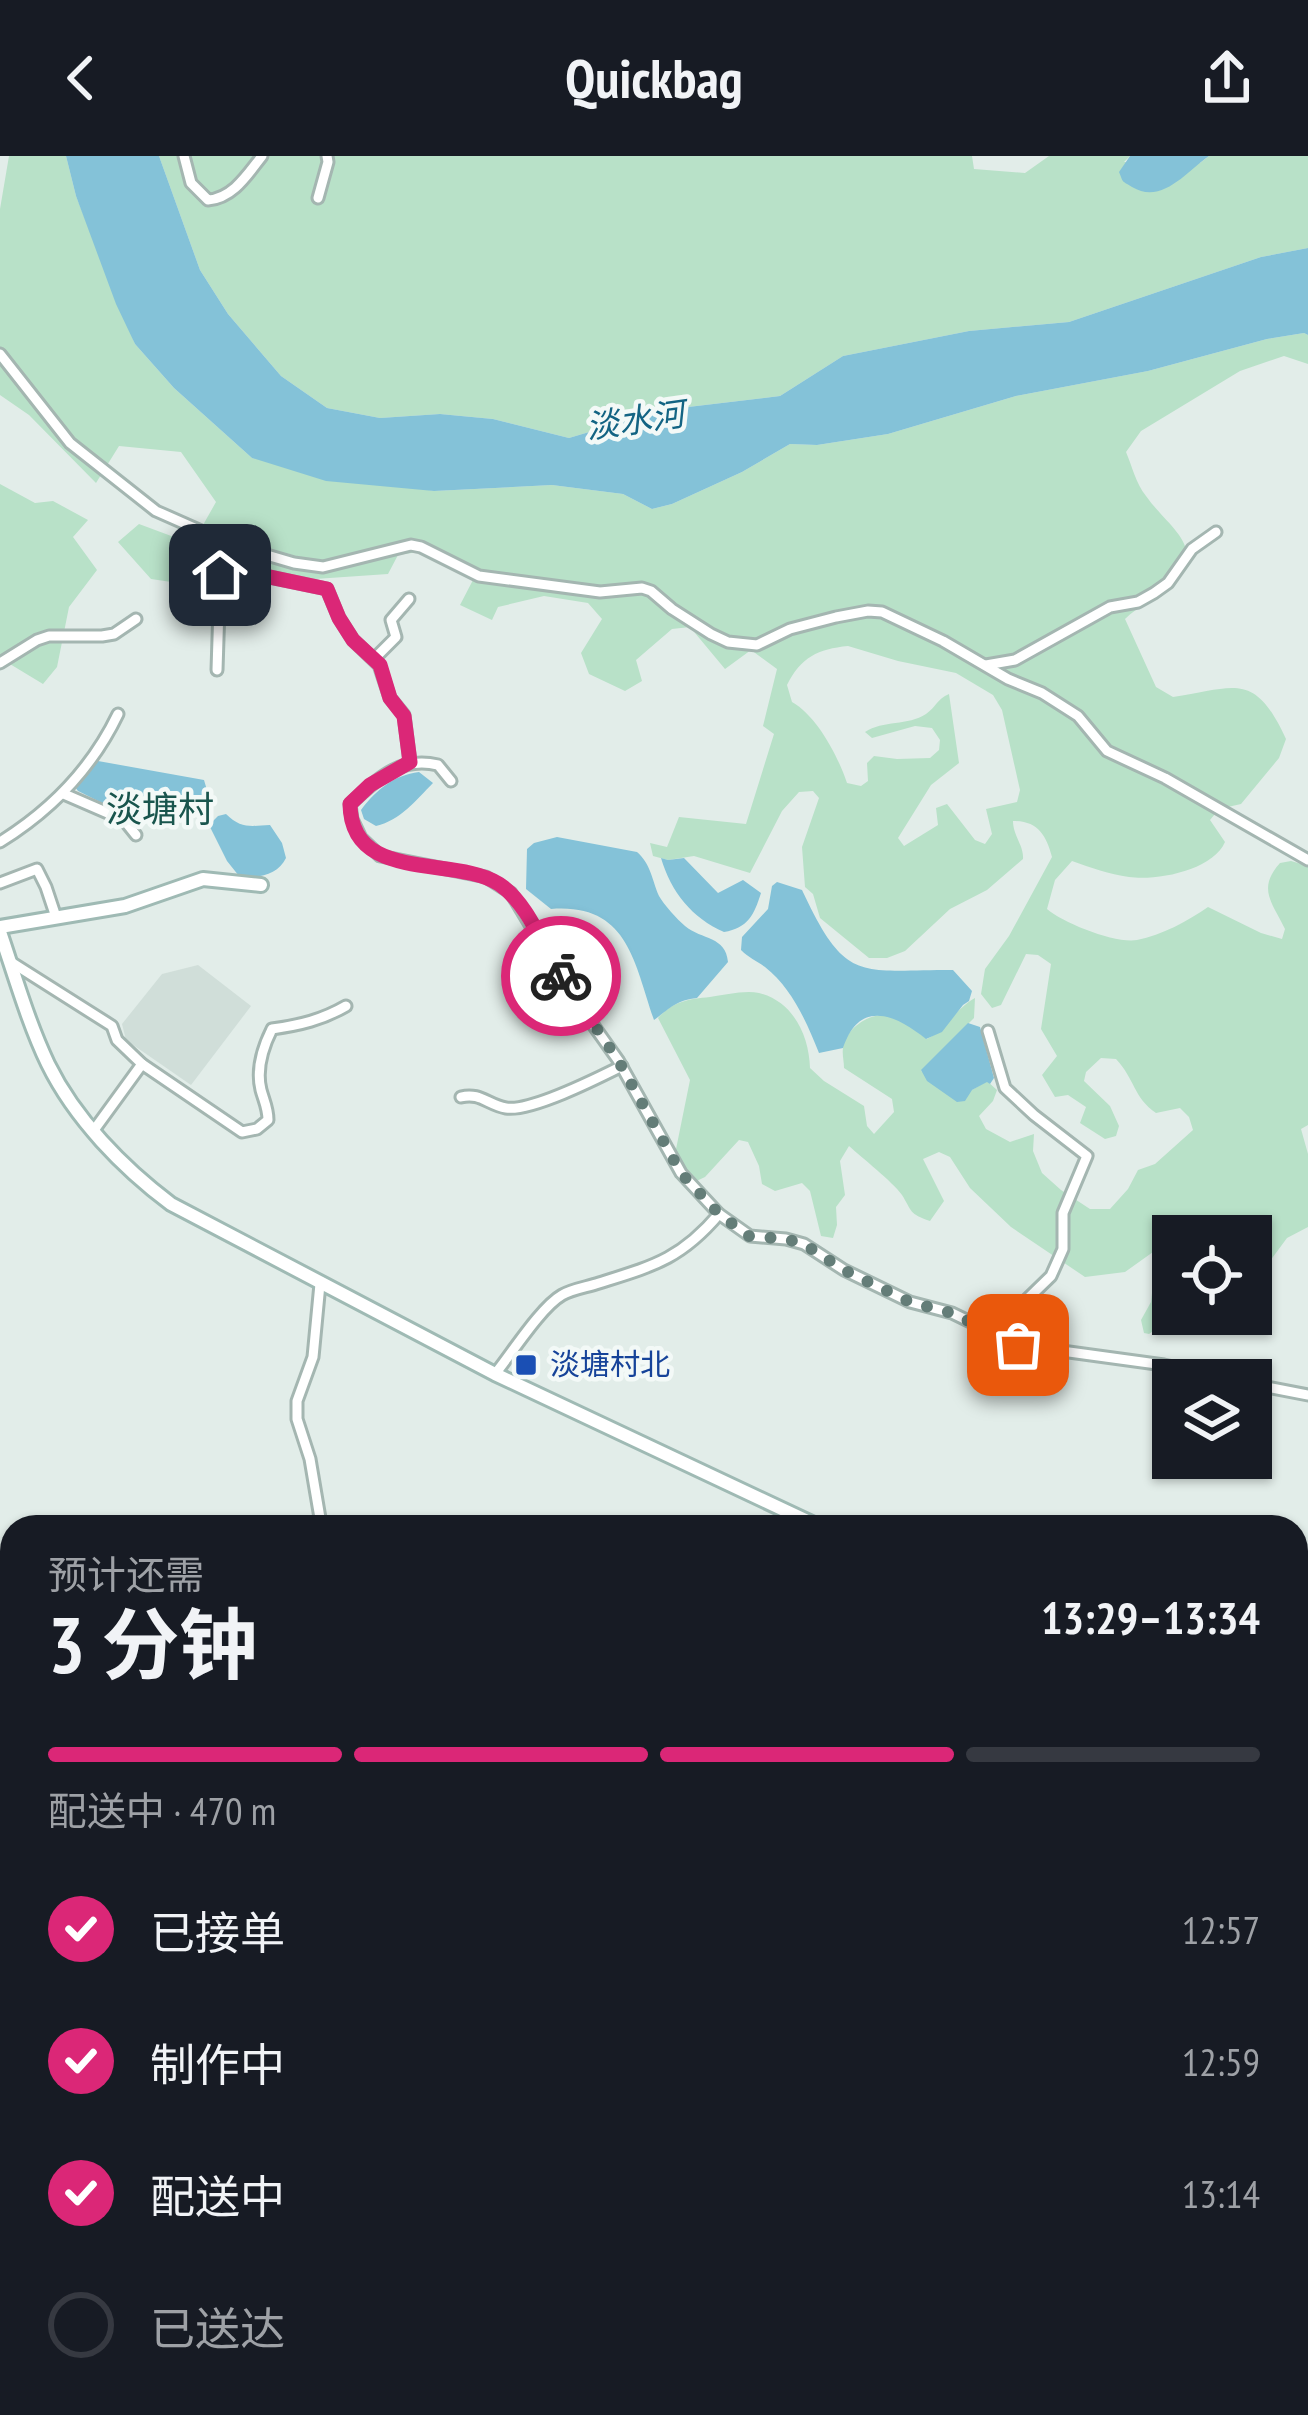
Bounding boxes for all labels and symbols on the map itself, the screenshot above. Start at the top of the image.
water label: 淡水河 [583,390,693,448]
pin [169,524,271,626]
district label: 淡塘村 [106,785,214,832]
courier [501,916,621,1036]
pin [967,1294,1069,1396]
place label: 淡塘村北 [550,1344,670,1383]
marker: 淡塘村北 [513,1352,539,1378]

